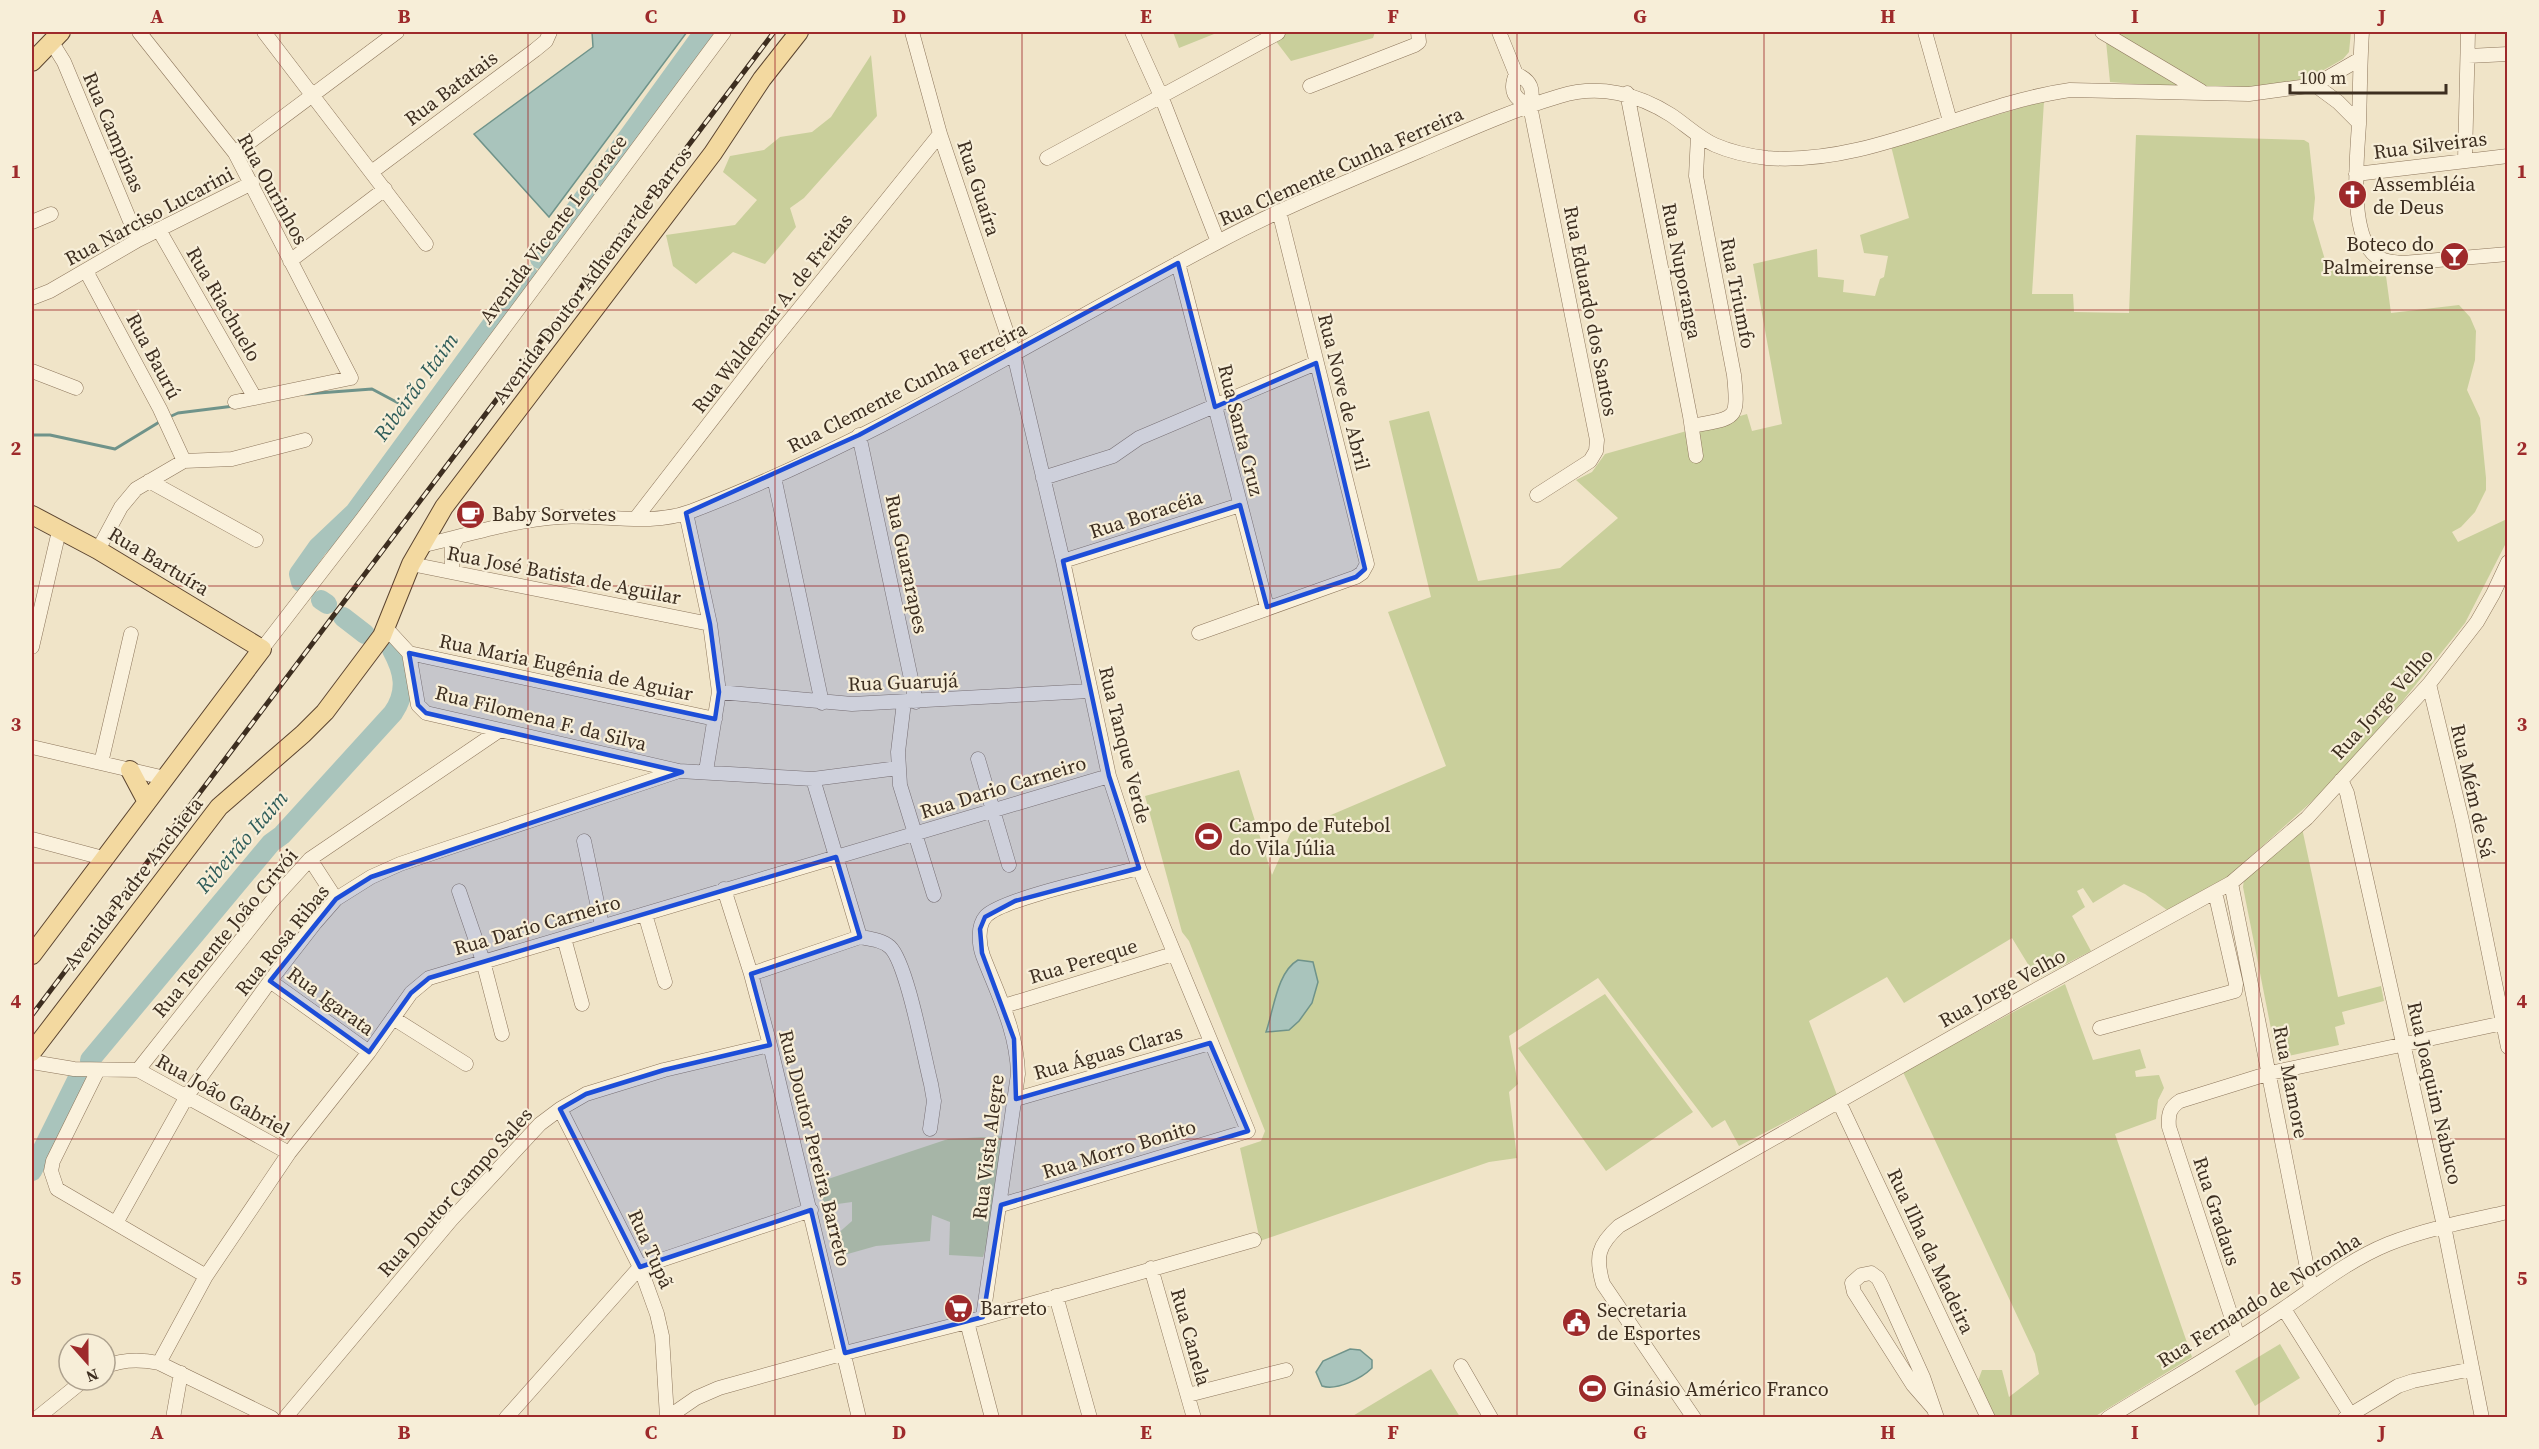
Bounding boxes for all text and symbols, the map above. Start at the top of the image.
text: A [150,2,164,30]
text: B [397,2,411,30]
text: C [645,2,657,30]
text: D [892,2,906,30]
text: E [1140,2,1152,30]
text: F [1387,2,1399,30]
text: G [1633,2,1647,30]
text: H [1880,2,1896,30]
text: I [2131,2,2139,30]
text: J [2376,2,2386,30]
street label: Rua Batatais [399,44,503,132]
scale bar [2290,57,2446,95]
text: 100 m [2299,65,2346,90]
street label: Rua Campinas [76,67,152,197]
street label: Rua Clemente Cunha Ferreira [1214,99,1468,233]
street label: Rua Silveiras [2372,124,2488,166]
street label: Rua Ourinhos [231,128,315,250]
street label: Avenida Vicente Leporace [472,129,634,329]
street label: Rua Guaíra [950,137,1008,240]
street label: Avenida Doutor Adhemar de Barros [486,140,698,410]
text: 1 [11,157,21,185]
text: 1 [2517,157,2527,185]
street label: Rua Narciso Lucarini [60,160,238,272]
place label: Assembléia de Deus [2373,170,2476,221]
church icon: Assembléia de Deus [2336,179,2368,211]
street label: Rua Nuporanga [1655,200,1709,342]
street label: Rua Eduardo dos Santos [1557,203,1625,419]
street label: Rua Waldemar A. de Freitas [685,207,859,419]
place label: Boteco do Palmeirense [2322,230,2434,281]
street label: Rua Triumfo [1714,235,1762,351]
bar icon: Boteco do Palmeirense [2439,240,2471,272]
street label: Rua Riachuelo [180,241,268,367]
street label: Rua Baurú [120,308,188,404]
street label: Rua Nove de Abril [1311,311,1377,473]
street label: Rua Clemente Cunha Ferreira [783,314,1032,460]
water label: Ribeirão Itaim [366,327,465,447]
street label: Rua Santa Cruz [1211,361,1271,499]
text: 2 [11,434,22,462]
text: 2 [2517,434,2528,462]
street label: Rua Boracéia [1086,482,1207,545]
street label: Rua Guararapes [879,492,935,636]
cafe icon: Baby Sorvetes [455,498,487,530]
place label: Baby Sorvetes [492,500,616,528]
street label: Rua Bartuíra [103,520,215,603]
street label: Rua José Batista de Aguilar [445,539,684,612]
street label: Rua Maria Eugênia de Aguiar [436,626,696,708]
street label: Rua Jorge Velho [2324,642,2440,766]
street label: Rua Tanque Verde [1092,663,1158,827]
street label: Rua Guarujá [847,666,959,698]
street label: Rua Filomena F. da Silva [432,678,650,758]
text: 3 [11,710,22,738]
text: 3 [2517,710,2528,738]
street label: Rua Mém de Sá [2444,721,2502,861]
street label: Rua Dario Carneiro [917,748,1090,826]
water label: Ribeirão Itaim [188,784,294,900]
street label: Avenida Padre Anchieta [57,790,210,975]
place label: Campo de Futebol do Vila Júlia [1229,811,1391,862]
sports icon: Campo de Futebol do Vila Júlia [1192,820,1224,852]
street label: Rua Tenente João Crivói [146,842,304,1023]
street label: Rua Rosa Ribas [228,878,336,1002]
street label: Rua Dario Carneiro [450,888,624,962]
street label: Rua Pereque [1025,931,1141,991]
street label: Rua Jorge Velho [1934,942,2070,1034]
street label: Rua Igarata [282,960,381,1043]
text: 4 [11,987,22,1015]
text: 4 [2517,987,2528,1015]
street label: Rua Joaquim Nabuco [2400,999,2470,1187]
street label: Rua Águas Claras [1030,1017,1186,1087]
street label: Rua Mamore [2266,1023,2316,1141]
street label: Rua Doutor Pereira Barreto [772,1027,858,1269]
street label: Rua João Gabriel [151,1047,295,1143]
street label: Rua Vista Alegre [965,1073,1011,1221]
street label: Rua Doutor Campo Sales [371,1101,539,1283]
street label: Rua Morro Bonito [1039,1112,1199,1186]
street label: Rua Gradaus [2186,1153,2248,1269]
street label: Rua Ilha da Madeira [1880,1164,1982,1339]
street label: Rua Tupã [621,1205,681,1294]
street label: Rua Fernando de Noronha [2152,1225,2367,1374]
text: 5 [11,1264,22,1292]
text: 5 [2517,1264,2528,1292]
street label: Rua Canela [1164,1285,1218,1390]
supermarket icon: Barreto [943,1292,975,1324]
place label: Barreto [980,1294,1047,1322]
place label: Secretaria de Esportes [1597,1296,1701,1347]
public building icon: Secretaria de Esportes [1560,1306,1592,1338]
north arrow [57,1332,117,1392]
text: N [83,1364,102,1388]
sports icon: Ginásio Américo Franco [1576,1373,1608,1405]
place label: Ginásio Américo Franco [1613,1375,1829,1403]
text: A [150,1418,164,1446]
text: B [397,1418,411,1446]
text: C [645,1418,657,1446]
text: D [892,1418,906,1446]
text: E [1140,1418,1152,1446]
text: F [1387,1418,1399,1446]
text: G [1633,1418,1647,1446]
text: H [1880,1418,1896,1446]
text: I [2131,1418,2139,1446]
text: J [2376,1418,2386,1446]

